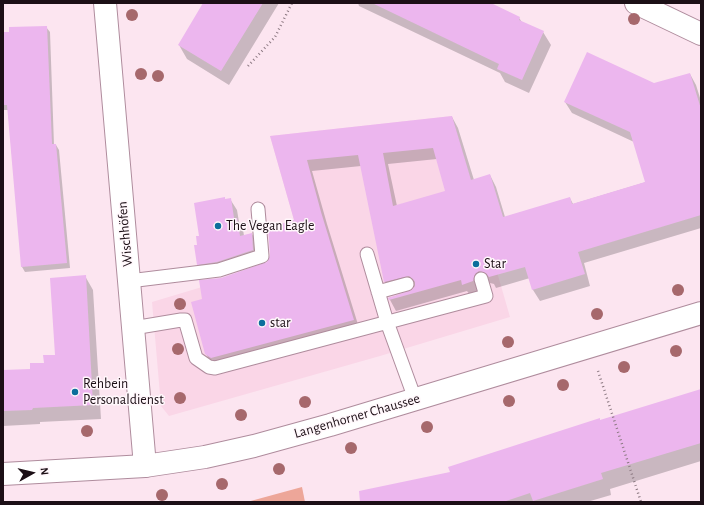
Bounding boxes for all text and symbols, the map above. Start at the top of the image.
street label: Wischhöfen [114,201,136,267]
place label: The Vegan Eagle [226,218,315,234]
marker: The Vegan Eagle [213,221,223,231]
place label: Star [484,256,506,272]
marker: Star [471,259,481,269]
place label: star [270,315,290,331]
marker: star [257,318,267,328]
place label: Rehbein Personaldienst [83,376,164,408]
marker: Rehbein Personaldienst [70,387,80,397]
street label: Langenhorner Chaussee [292,390,422,442]
north arrow [12,453,52,493]
text: N [38,467,50,476]

